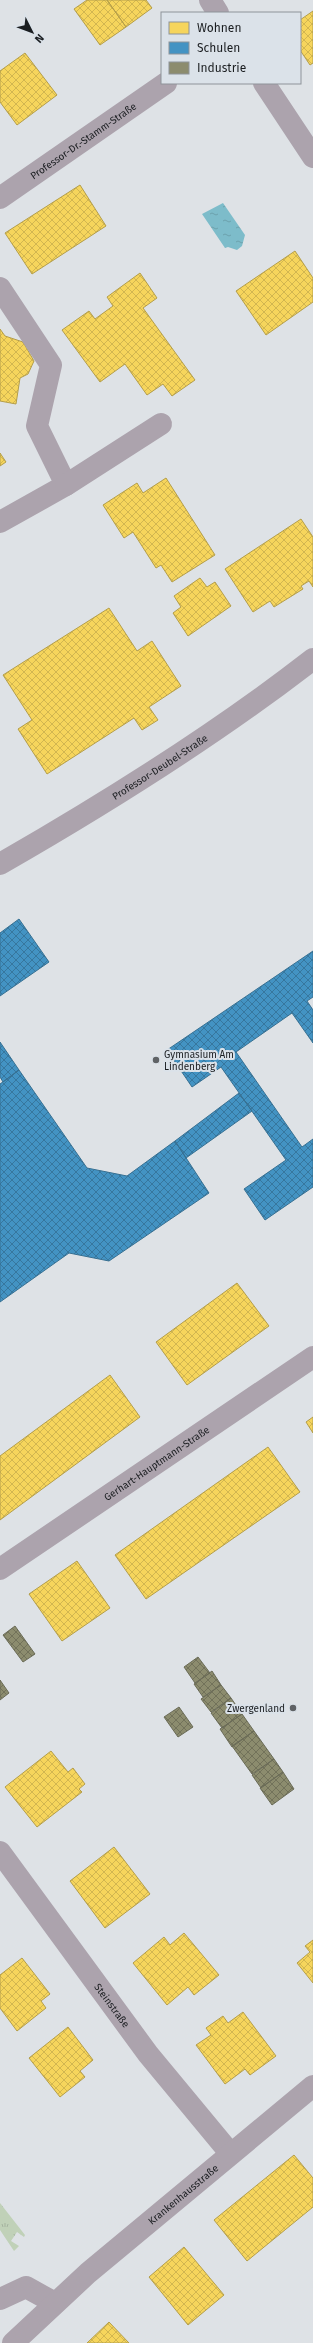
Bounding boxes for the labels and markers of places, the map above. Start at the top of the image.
place label: Gymnasium Am Lindenberg [164,1049,234,1073]
marker: Gymnasium Am Lindenberg [151,1055,161,1065]
place label: Zwergenland [227,1703,285,1715]
marker: Zwergenland [288,1703,298,1713]

